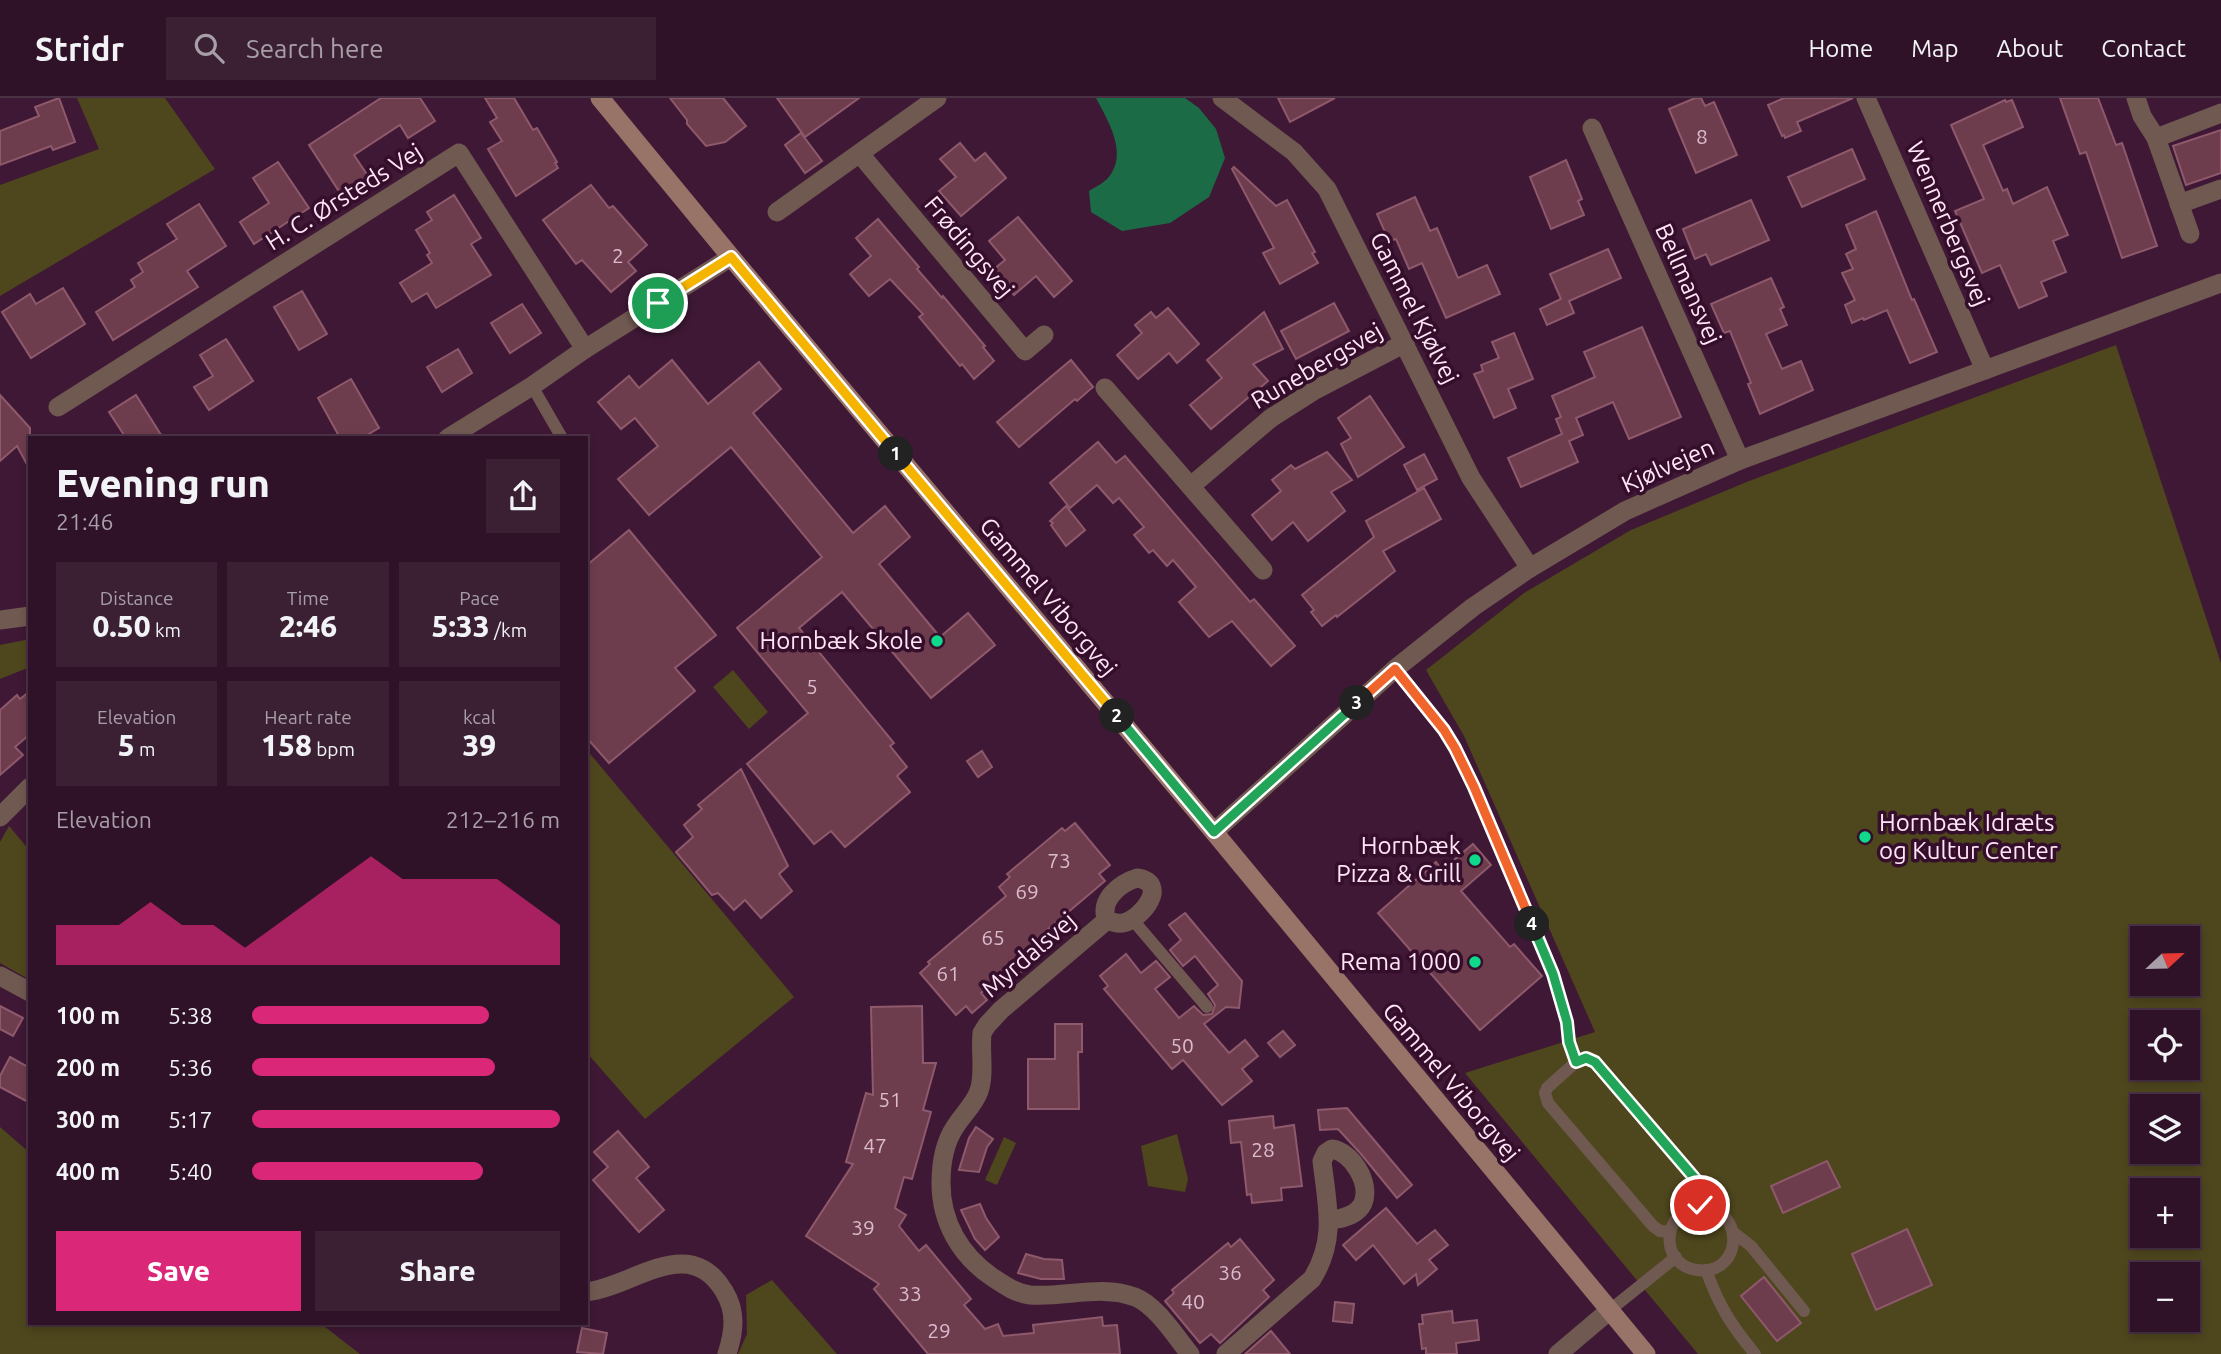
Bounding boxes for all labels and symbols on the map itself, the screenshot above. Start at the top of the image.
house number: 8 [1696,124,1708,148]
street label: Wennerbergsvej [1902,137,1995,310]
street label: H. C. Ørsteds Vej [261,138,427,255]
street label: Frødingsvej [919,191,1020,303]
street label: Bellmansvej [1650,219,1727,348]
street label: Gammel Kjølvej [1365,228,1464,388]
house number: 2 [612,243,624,267]
pin [628,273,688,333]
street label: Runebergsvej [1246,317,1387,414]
street label: Kjølvejen [1617,433,1718,498]
pin: 1 [878,436,914,472]
street label: Gammel Viborgvej [974,512,1122,681]
place label: Hornbæk Skole [759,627,923,654]
marker: Hornbæk Skole [929,633,945,649]
house number: 5 [806,674,818,698]
pin: 3 [1340,686,1374,720]
pin: 2 [1100,698,1134,734]
place label: Hornbæk Idræts og Kultur Center [1879,809,2058,864]
marker: Hornbæk Idræts og Kultur Center [1857,829,1873,845]
place label: Hornbæk Pizza & Grill [1336,832,1461,887]
house number: 73 [1047,848,1071,872]
marker: Hornbæk Pizza & Grill [1467,852,1483,868]
house number: 69 [1015,879,1039,903]
pin: 4 [1514,906,1550,942]
street label: Myrdalsvej [976,907,1081,1003]
house number: 65 [981,925,1005,949]
north arrow [2130,926,2200,996]
place label: Rema 1000 [1340,948,1461,975]
marker: Rema 1000 [1467,954,1483,970]
house number: 61 [936,961,960,985]
street label: Gammel Viborgvej [1377,997,1525,1166]
house number: 50 [1170,1033,1194,1057]
house number: 51 [878,1087,902,1111]
house number: 47 [863,1133,887,1157]
house number: 28 [1251,1137,1275,1161]
pin [1670,1175,1730,1235]
house number: 39 [851,1215,875,1239]
house number: 36 [1218,1260,1242,1284]
house number: 33 [898,1281,922,1305]
house number: 40 [1181,1289,1205,1313]
house number: 29 [927,1318,951,1342]

